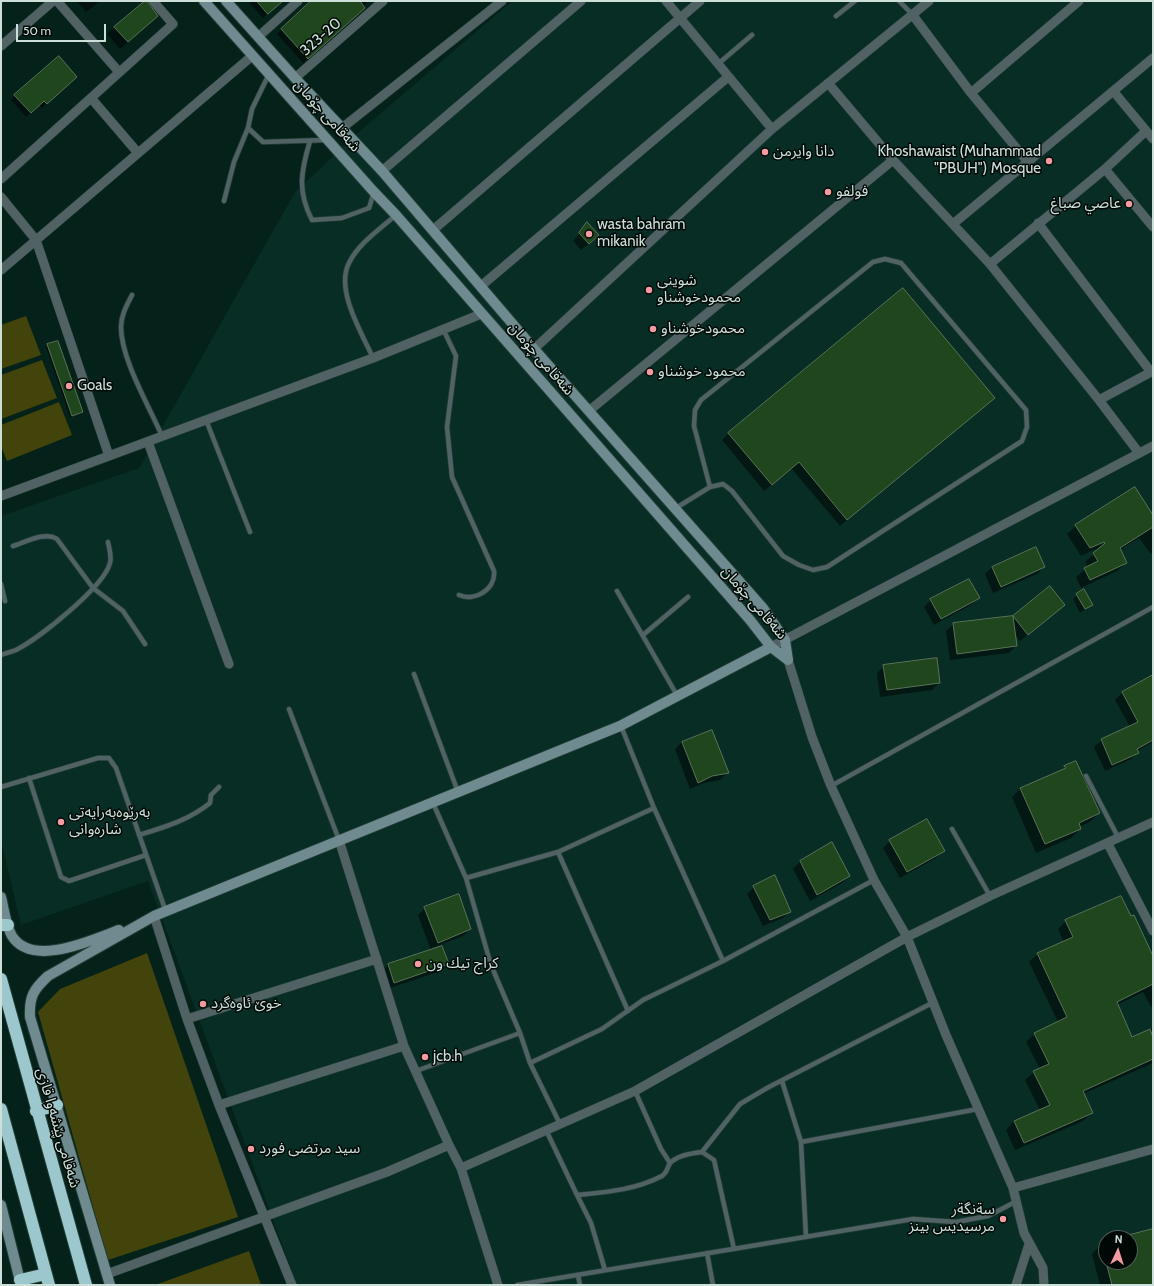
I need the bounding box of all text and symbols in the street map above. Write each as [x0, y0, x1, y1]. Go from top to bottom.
street label: 323-20 [297, 14, 345, 60]
scale bar [18, 16, 108, 42]
text: 50 m [23, 23, 51, 38]
street label: شەقامی چۆمان [290, 76, 364, 156]
place label: دانا وایرمن [773, 143, 834, 161]
place label: Khoshawaist (Muhammad "PBUH") Mosque [877, 143, 1041, 178]
marker: دانا وایرمن [760, 147, 770, 157]
marker: Khoshawaist (Muhammad "PBUH") Mosque [1044, 156, 1054, 166]
place label: فولفو [836, 183, 868, 201]
marker: فولفو [823, 187, 833, 197]
place label: عاصي صباغ [1050, 195, 1121, 213]
marker: عاصي صباغ [1124, 199, 1134, 209]
place label: wasta bahram mikanik [597, 216, 685, 251]
marker: wasta bahram mikanik [584, 229, 594, 239]
place label: شوينى محمودخوشناو [657, 272, 741, 307]
marker: شوينى محمودخوشناو [644, 285, 654, 295]
street label: شەقامی چۆمان [504, 319, 578, 399]
place label: محمودخوشناو [661, 320, 745, 338]
marker: محمودخوشناو [648, 324, 658, 334]
place label: محمود خوشناو [658, 363, 746, 381]
marker: محمود خوشناو [645, 367, 655, 377]
place label: Goals [77, 377, 112, 395]
marker: Goals [64, 381, 74, 391]
street label: شەقامی چۆمان [717, 563, 791, 643]
place label: بەرێوەبەرایەتی شارەوانی [69, 804, 150, 839]
marker: بەرێوەبەرایەتی شارەوانی [56, 817, 66, 827]
place label: كراج تيك ون [426, 955, 499, 973]
marker: كراج تيك ون [413, 959, 423, 969]
place label: خوێ ئاوەگرد [211, 995, 282, 1013]
marker: خوێ ئاوەگرد [198, 999, 208, 1009]
place label: jcb.h [433, 1048, 462, 1066]
marker: jcb.h [420, 1052, 430, 1062]
street label: شەقامی پێشەوا قازی [32, 1066, 84, 1190]
place label: سيد مرتضى فورد [259, 1140, 360, 1158]
marker: سيد مرتضى فورد [246, 1144, 256, 1154]
place label: سةنگةر مرسيديس بينز [909, 1201, 995, 1236]
marker: سةنگةر مرسيديس بينز [998, 1214, 1008, 1224]
north arrow [1098, 1230, 1138, 1270]
text: N [1114, 1232, 1123, 1246]

